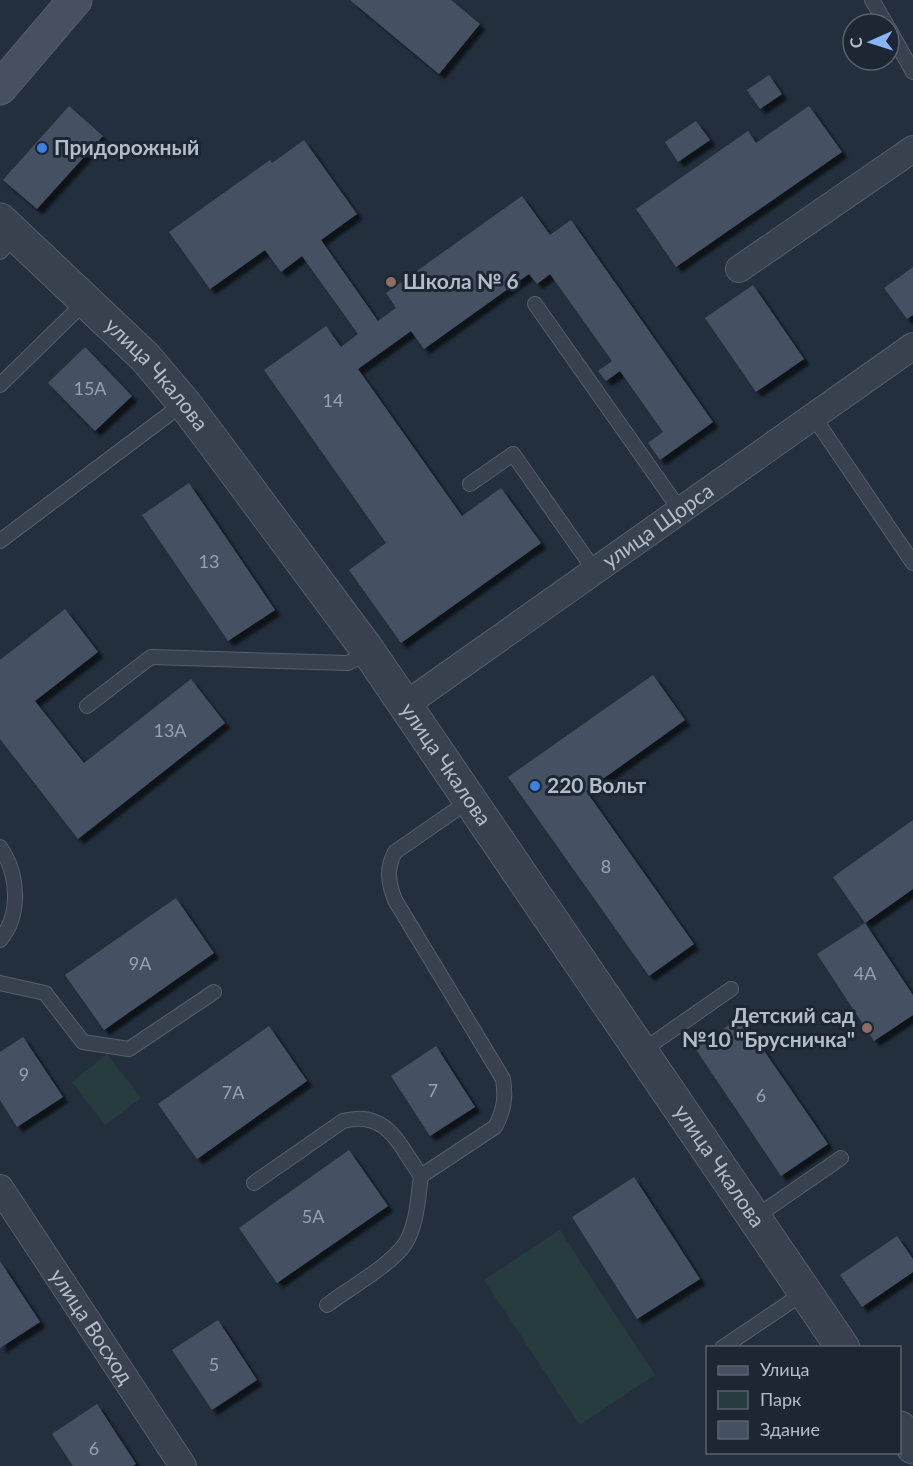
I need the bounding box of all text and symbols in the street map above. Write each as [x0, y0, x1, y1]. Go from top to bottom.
north arrow [841, 12, 901, 72]
text: С [846, 37, 865, 49]
place label: Придорожный [54, 134, 199, 159]
marker: Придорожный [35, 141, 49, 155]
place label: Школа № 6 [403, 268, 519, 293]
marker: Школа № 6 [384, 275, 398, 289]
street label: улица Чкалова [100, 312, 214, 435]
house number: 15А [73, 377, 107, 399]
house number: 14 [323, 389, 343, 411]
street label: улица Щорса [597, 477, 718, 573]
house number: 13 [199, 550, 219, 572]
street label: улица Чкалова [396, 697, 497, 830]
house number: 13А [153, 719, 187, 741]
place label: 220 Вольт [547, 772, 646, 797]
marker: 220 Вольт [528, 779, 542, 793]
house number: 8 [601, 855, 611, 877]
house number: 9А [129, 952, 152, 974]
house number: 4А [854, 962, 877, 984]
place label: Детский сад №10 "Брусничка" [682, 1002, 855, 1051]
marker: Детский сад №10 "Брусничка" [860, 1021, 874, 1035]
house number: 9 [19, 1063, 29, 1085]
house number: 7 [428, 1079, 438, 1101]
house number: 7А [222, 1081, 245, 1103]
house number: 6 [756, 1084, 766, 1106]
street label: улица Чкалова [670, 1099, 771, 1231]
house number: 5А [302, 1205, 325, 1227]
street label: улица Восход [46, 1264, 139, 1388]
legend [706, 1346, 901, 1454]
house number: 5 [209, 1353, 219, 1375]
text: Улица [760, 1358, 810, 1380]
text: Парк [760, 1388, 802, 1410]
text: Здание [760, 1418, 820, 1440]
house number: 6 [89, 1437, 99, 1459]

